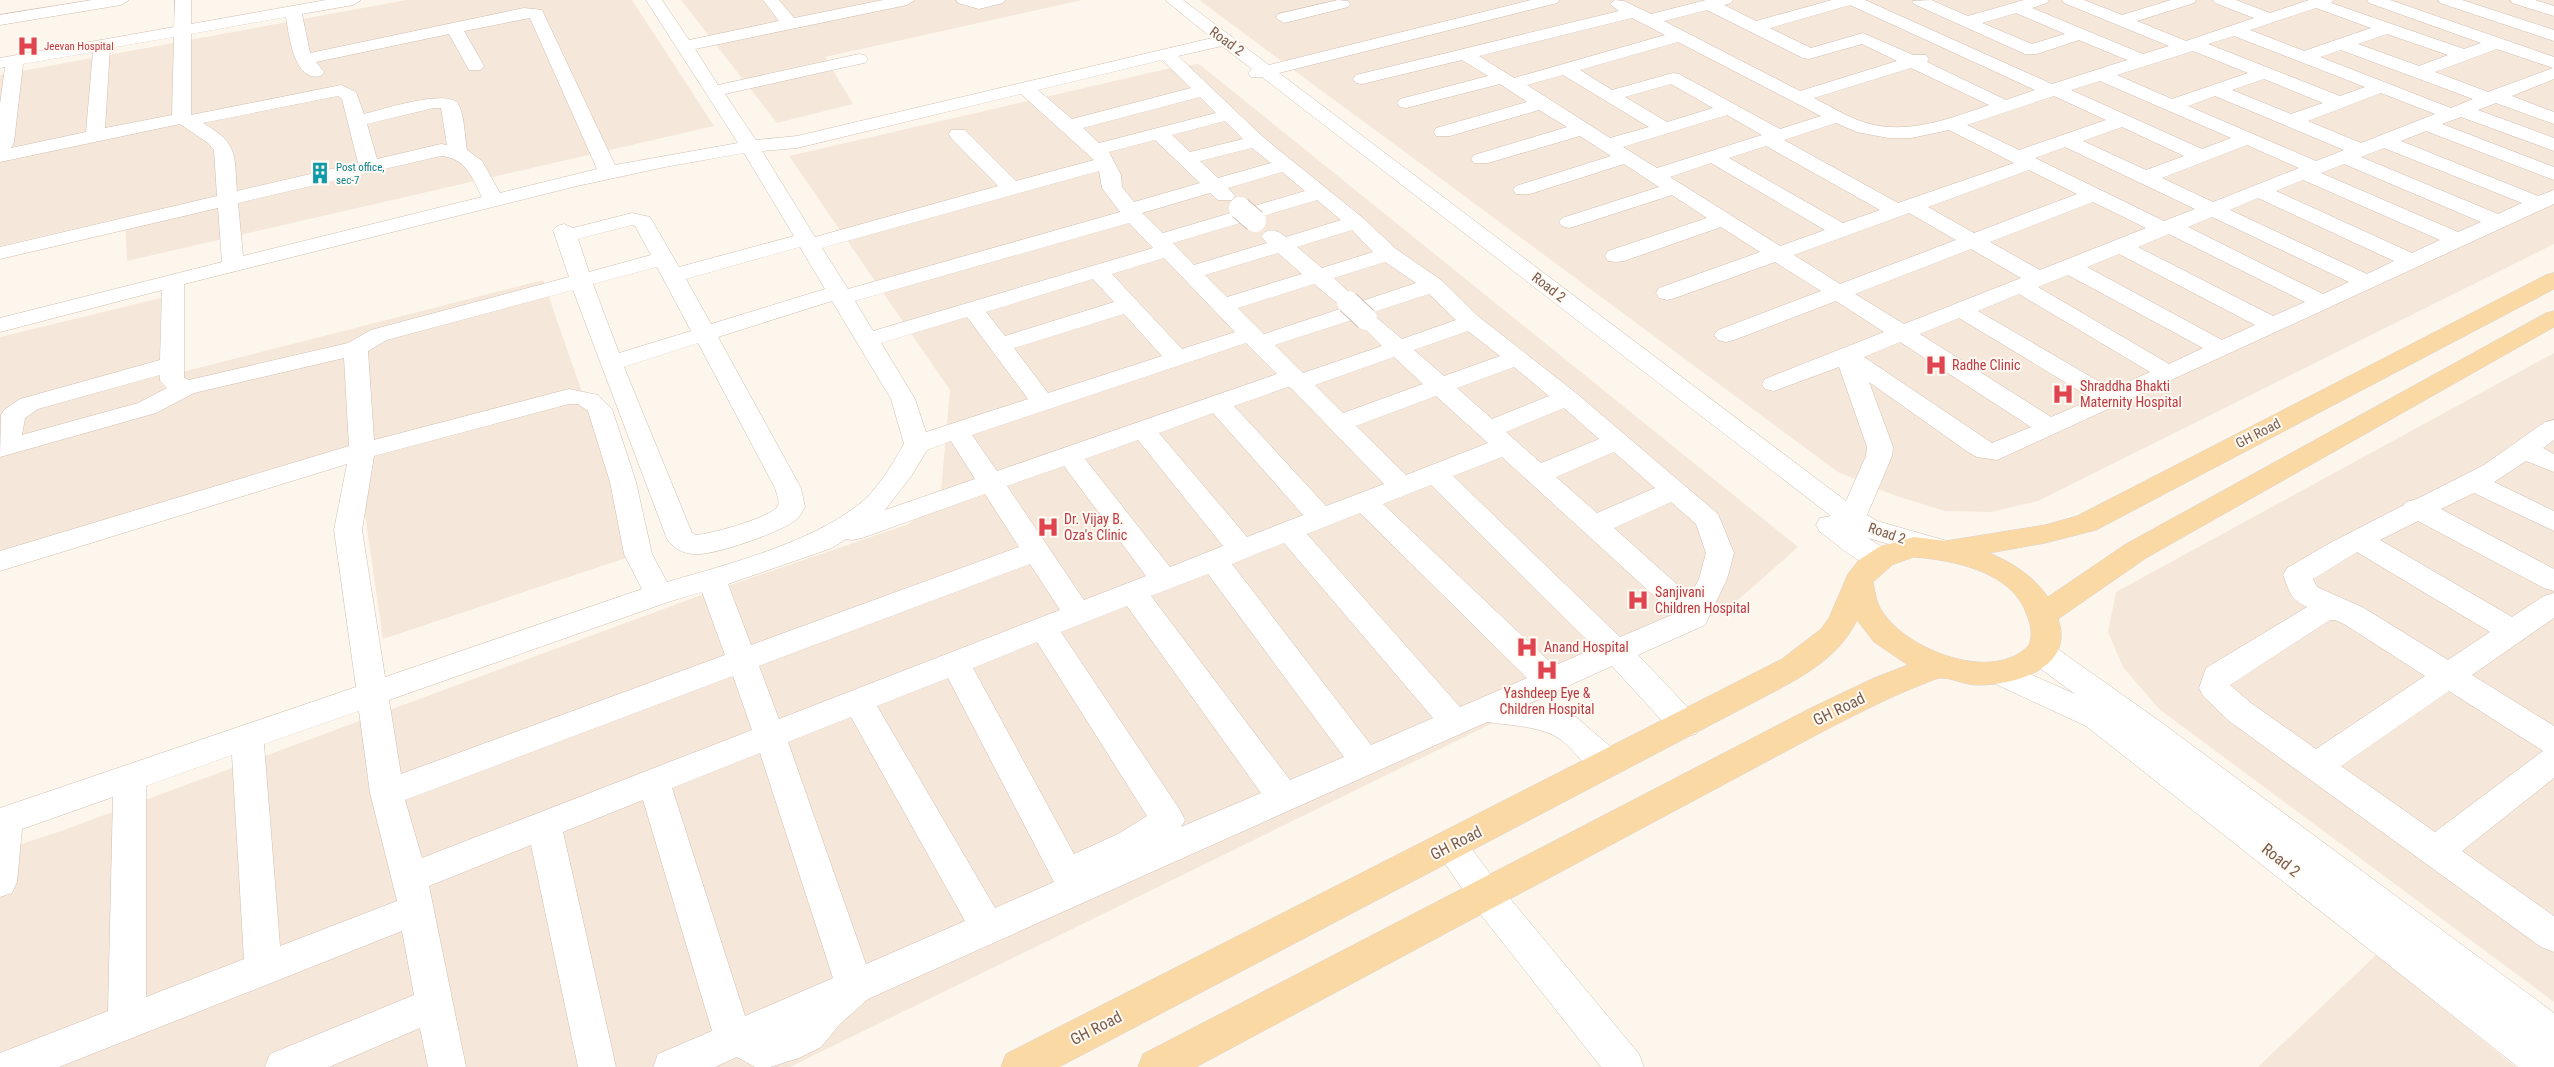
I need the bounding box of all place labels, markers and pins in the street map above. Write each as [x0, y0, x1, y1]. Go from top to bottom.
hospital icon: Jeevan Hospital [15, 33, 41, 59]
place label: Jeevan Hospital [44, 40, 114, 53]
building icon: Post office, sec-7 [307, 160, 333, 186]
place label: Post office, sec-7 [336, 161, 384, 187]
hospital icon: Radhe Clinic [1923, 352, 1949, 378]
place label: Radhe Clinic [1952, 357, 2020, 373]
place label: Shraddha Bhakti Maternity Hospital [2080, 378, 2182, 410]
hospital icon: Shraddha Bhakti Maternity Hospital [2050, 381, 2076, 407]
place label: Dr. Vijay B. Oza's Clinic [1064, 511, 1127, 543]
hospital icon: Dr. Vijay B. Oza's Clinic [1035, 514, 1061, 540]
place label: Sanjivani Children Hospital [1655, 584, 1750, 616]
hospital icon: Sanjivani Children Hospital [1625, 587, 1651, 613]
hospital icon: Anand Hospital [1514, 634, 1540, 660]
place label: Anand Hospital [1544, 639, 1629, 655]
hospital icon: Yashdeep Eye & Children Hospital [1534, 657, 1560, 683]
place label: Yashdeep Eye & Children Hospital [1499, 685, 1595, 717]

